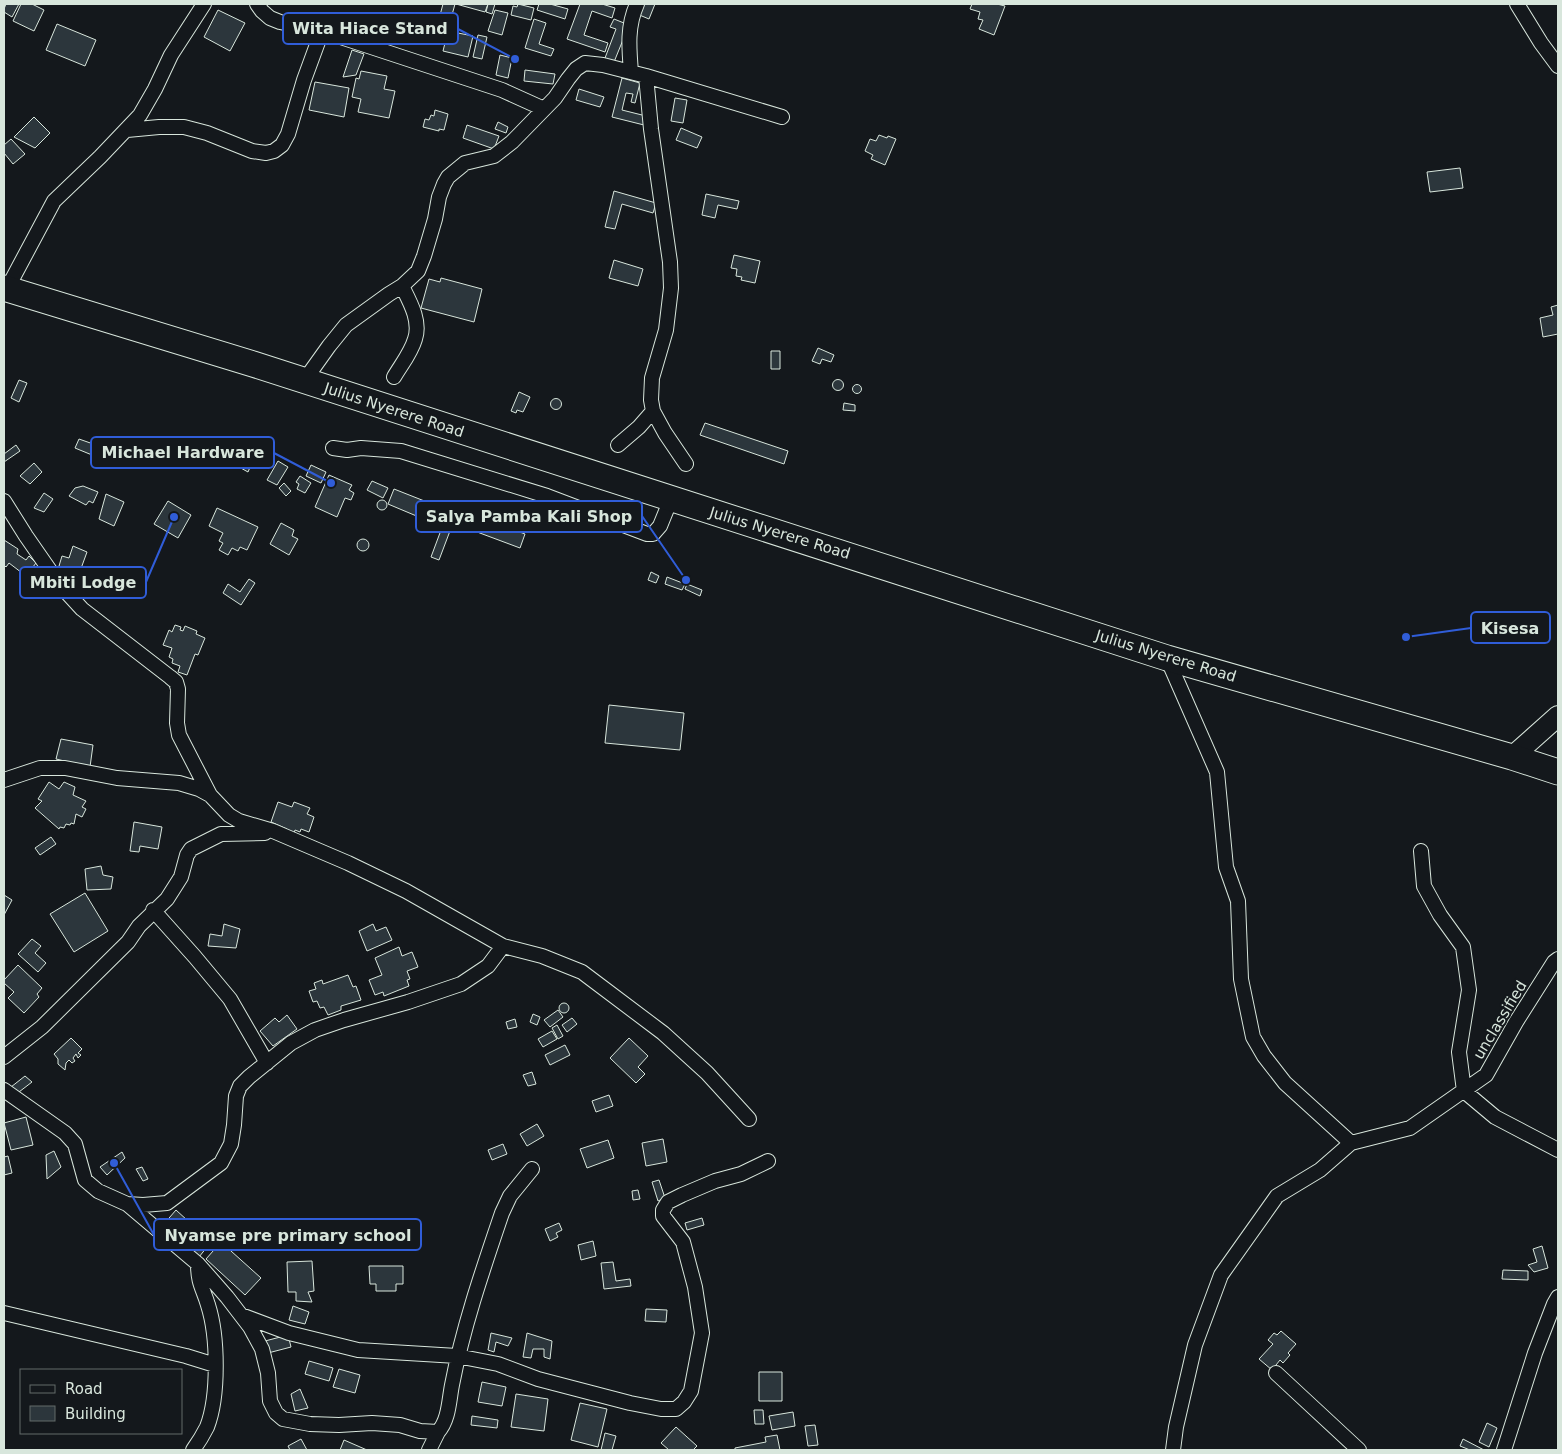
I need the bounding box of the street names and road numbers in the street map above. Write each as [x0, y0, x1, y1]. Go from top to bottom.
street label: Julius Nyerere Road [321, 379, 466, 441]
street label: Julius Nyerere Road [706, 503, 853, 563]
street label: Julius Nyerere Road [1092, 626, 1239, 686]
street label: unclassified [1469, 977, 1531, 1063]

